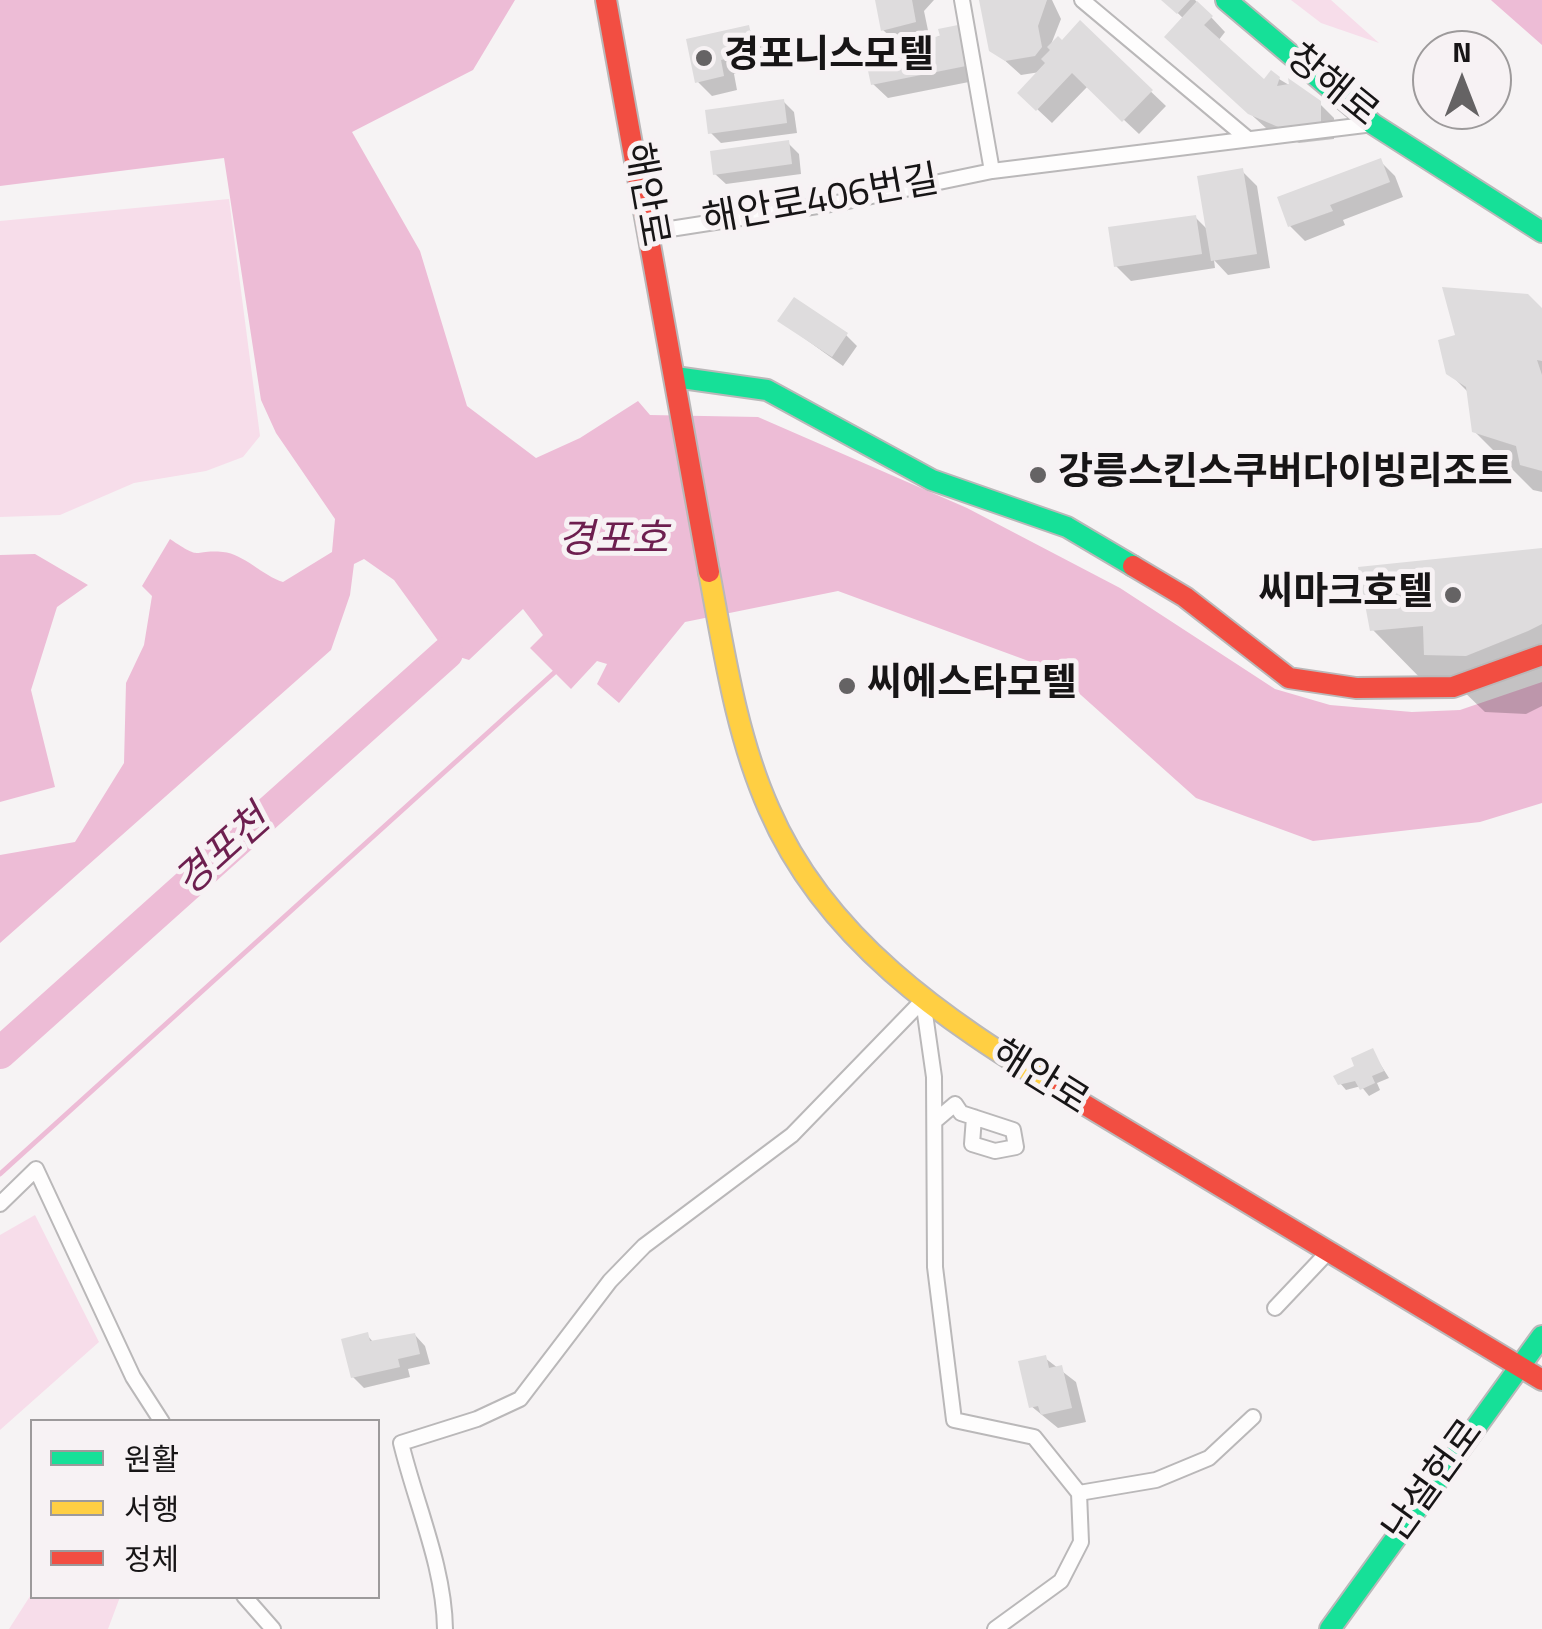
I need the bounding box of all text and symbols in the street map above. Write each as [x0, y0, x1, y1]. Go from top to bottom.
north arrow [1412, 30, 1512, 130]
text: N [1452, 30, 1472, 73]
place label: 경포니스모텔 [724, 35, 934, 81]
street label: 창해로 [1276, 36, 1386, 138]
marker: 경포니스모텔 [693, 47, 715, 69]
street label: 해안로 [612, 139, 676, 251]
street label: 해안로406번길 [700, 159, 942, 245]
place label: 강릉스킨스쿠버다이빙리조트 [1058, 452, 1512, 498]
marker: 강릉스킨스쿠버다이빙리조트 [1027, 464, 1049, 486]
water label: 경포호 [558, 518, 668, 566]
place label: 씨마크호텔 [1258, 572, 1433, 618]
marker: 씨마크호텔 [1442, 584, 1464, 606]
place label: 씨에스타모텔 [867, 663, 1077, 709]
marker: 씨에스타모텔 [836, 675, 858, 697]
water label: 경포천 [167, 798, 281, 908]
street label: 해안로 [982, 1032, 1096, 1126]
street label: 난설헌로 [1375, 1412, 1495, 1552]
legend [30, 1419, 380, 1599]
text: 원활 [124, 1436, 179, 1482]
text: 서행 [124, 1486, 179, 1532]
text: 정체 [124, 1536, 179, 1582]

